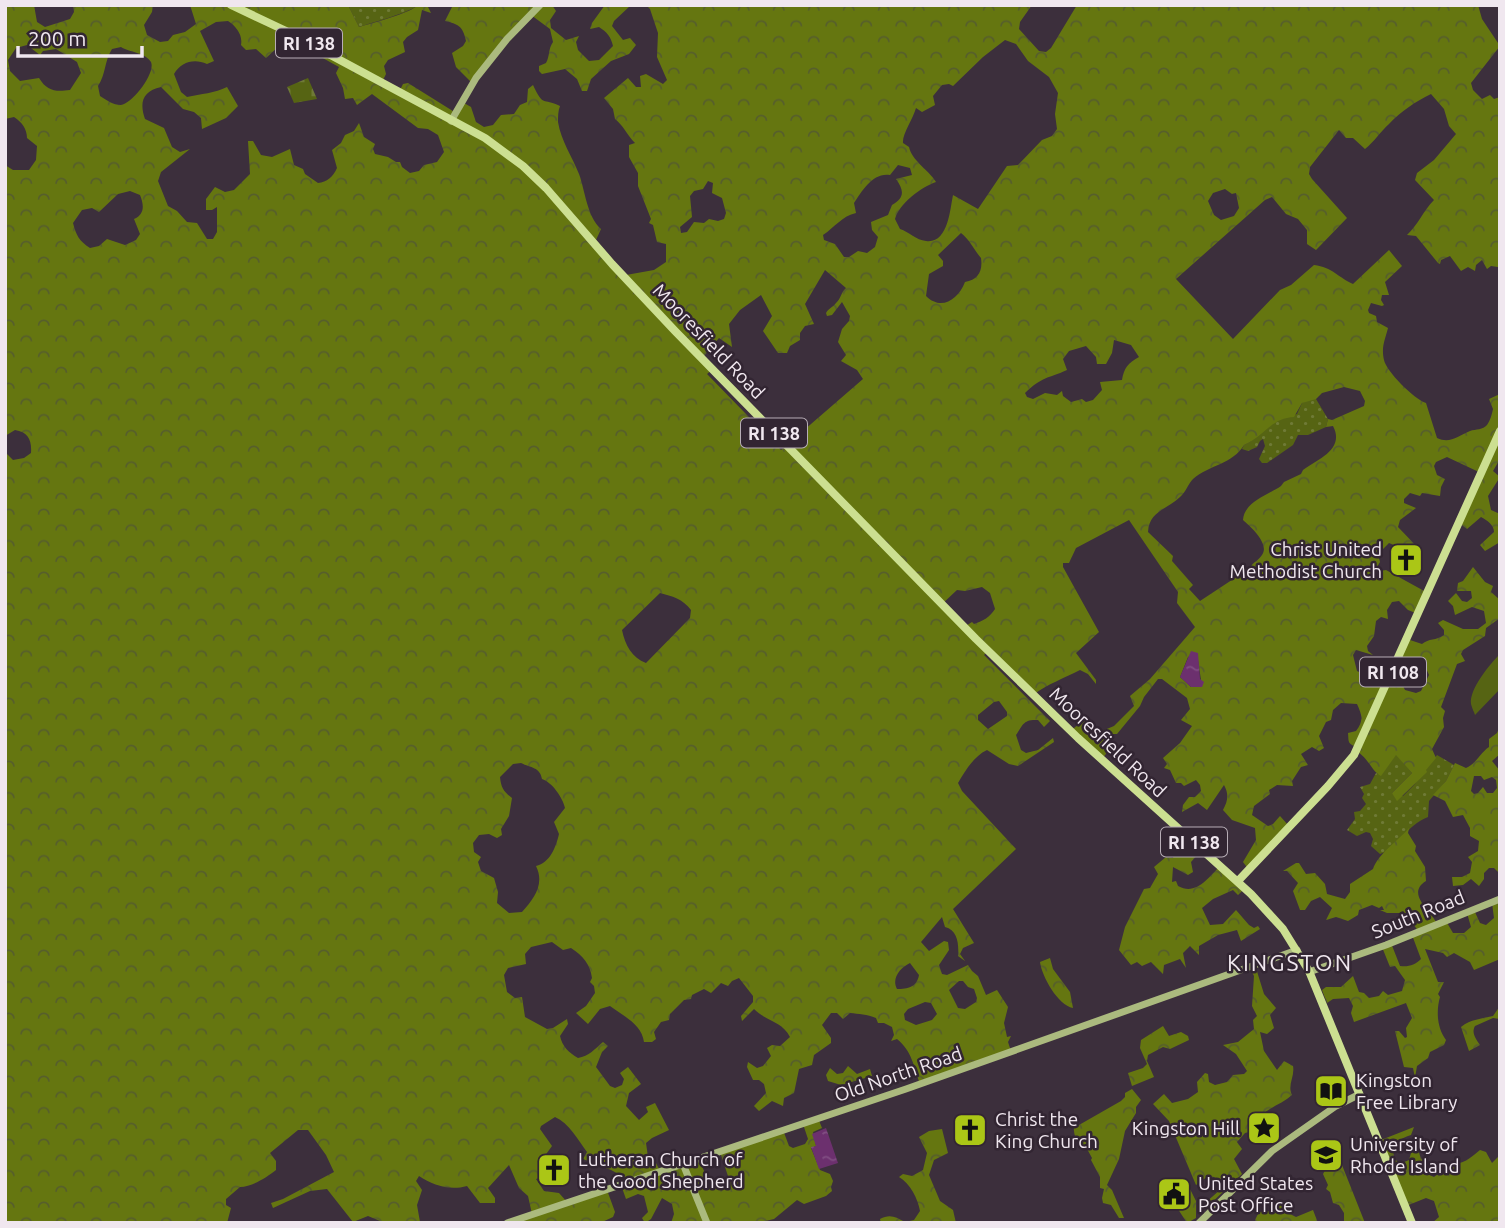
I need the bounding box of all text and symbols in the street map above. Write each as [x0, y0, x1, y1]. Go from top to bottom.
scale bar [18, 14, 142, 58]
text: 200 m [28, 26, 86, 50]
road number: RI 138 [276, 28, 342, 58]
street label: Mooresfield Road [649, 279, 769, 403]
road number: RI 138 [741, 418, 807, 447]
place label: Christ United Methodist Church [1230, 538, 1382, 582]
church icon: Christ United Methodist Church [1387, 541, 1425, 579]
road number: RI 108 [1360, 658, 1426, 686]
street label: Mooresfield Road [1045, 682, 1171, 802]
road number: RI 138 [1161, 828, 1227, 856]
street label: South Road [1368, 885, 1468, 943]
district label: KINGSTON [1227, 950, 1353, 975]
street label: Old North Road [831, 1042, 965, 1106]
place label: Kingston Free Library [1356, 1069, 1457, 1113]
library icon: Kingston Free Library [1312, 1072, 1350, 1110]
place label: Christ the King Church [995, 1108, 1098, 1152]
place icon: Kingston Hill [1245, 1109, 1283, 1147]
church icon: Christ the King Church [951, 1111, 989, 1149]
place label: Kingston Hill [1132, 1117, 1240, 1139]
place label: University of Rhode Island [1350, 1133, 1460, 1177]
school or university icon: University of Rhode Island [1307, 1136, 1345, 1174]
place label: Lutheran Church of the Good Shepherd [578, 1148, 744, 1192]
church icon: Lutheran Church of the Good Shepherd [535, 1151, 573, 1189]
place label: United States Post Office [1198, 1172, 1313, 1216]
public building icon: United States Post Office [1155, 1175, 1193, 1213]

